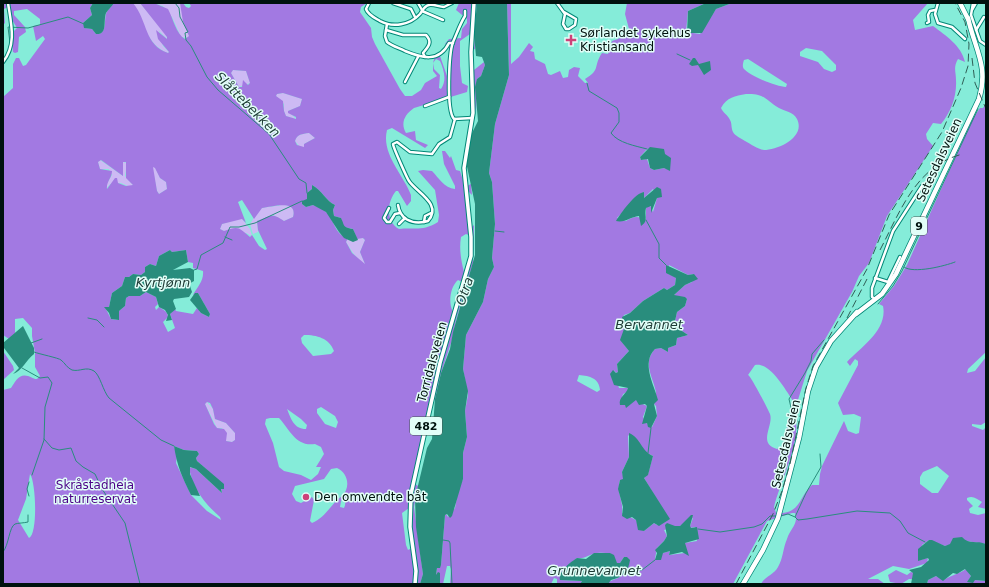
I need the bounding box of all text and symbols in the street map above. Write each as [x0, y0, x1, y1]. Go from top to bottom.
place label: Sørlandet sykehus Kristiansand [580, 26, 690, 54]
marker: Sørlandet sykehus Kristiansand [565, 34, 577, 46]
water label: Slåttebekken [212, 69, 283, 140]
street label: Setesdalsveien [913, 116, 965, 204]
road number: 9 [911, 217, 927, 235]
water label: Kyrtjønn [136, 275, 190, 290]
water label: Otra [453, 275, 476, 307]
water label: Bervannet [615, 317, 684, 332]
street label: Torridalsveien [414, 320, 450, 405]
street label: Setesdalsveien [769, 398, 803, 490]
road number: 482 [410, 417, 442, 435]
park label: Skråstadheia naturreservat [54, 478, 136, 506]
place label: Den omvendte båt [314, 490, 427, 504]
marker: Den omvendte båt [301, 492, 311, 502]
water label: Grunnevannet [547, 563, 642, 578]

